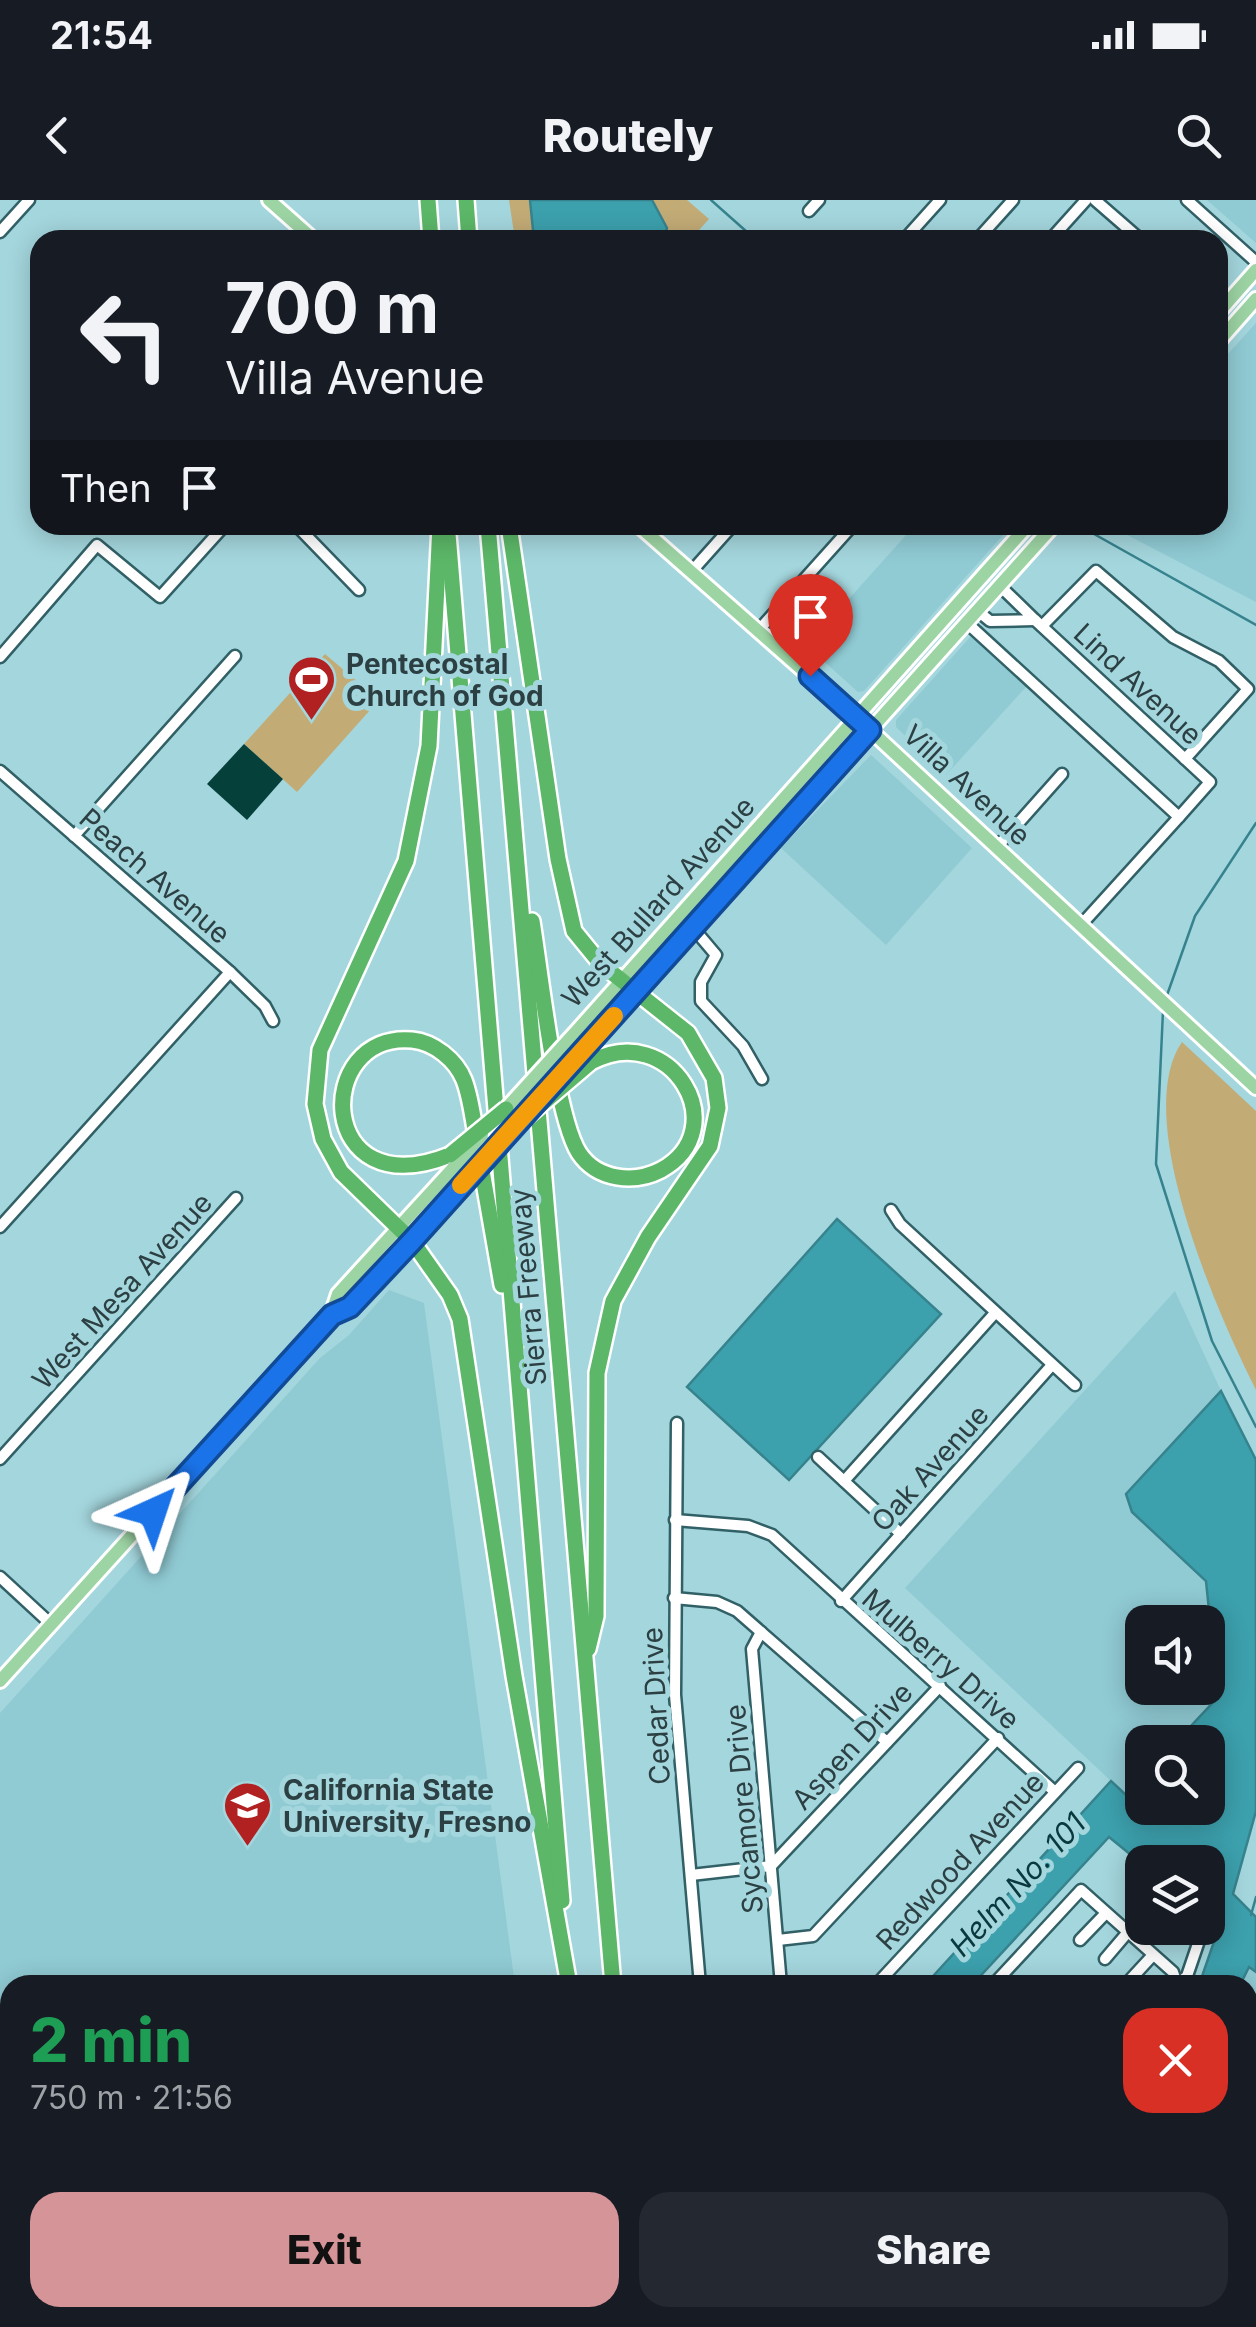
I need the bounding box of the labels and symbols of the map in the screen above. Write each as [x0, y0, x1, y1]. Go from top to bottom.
pin [768, 574, 853, 677]
street label: Lind Avenue [1067, 616, 1209, 752]
place label: Pentecostal Church of God [346, 647, 544, 713]
sports icon: Pentecostal Church of God [285, 654, 337, 722]
street label: Villa Avenue [896, 717, 1038, 853]
street label: West Bullard Avenue [554, 790, 762, 1014]
street label: Peach Avenue [73, 801, 237, 951]
street label: West Mesa Avenue [25, 1186, 219, 1396]
street label: Sierra Freeway [502, 1187, 554, 1387]
street label: Oak Avenue [864, 1398, 996, 1538]
position arrow [101, 1460, 205, 1564]
street label: Mulberry Drive [855, 1581, 1027, 1737]
street label: Cedar Drive [635, 1626, 677, 1786]
street label: Aspen Drive [785, 1675, 919, 1817]
street label: Sycamore Drive [718, 1703, 770, 1915]
street label: Redwood Avenue [869, 1765, 1051, 1957]
place label: California State University, Fresno [283, 1773, 532, 1839]
school or university icon: California State University, Fresno [222, 1780, 274, 1848]
water label: Helm No. 101 [942, 1805, 1093, 1963]

